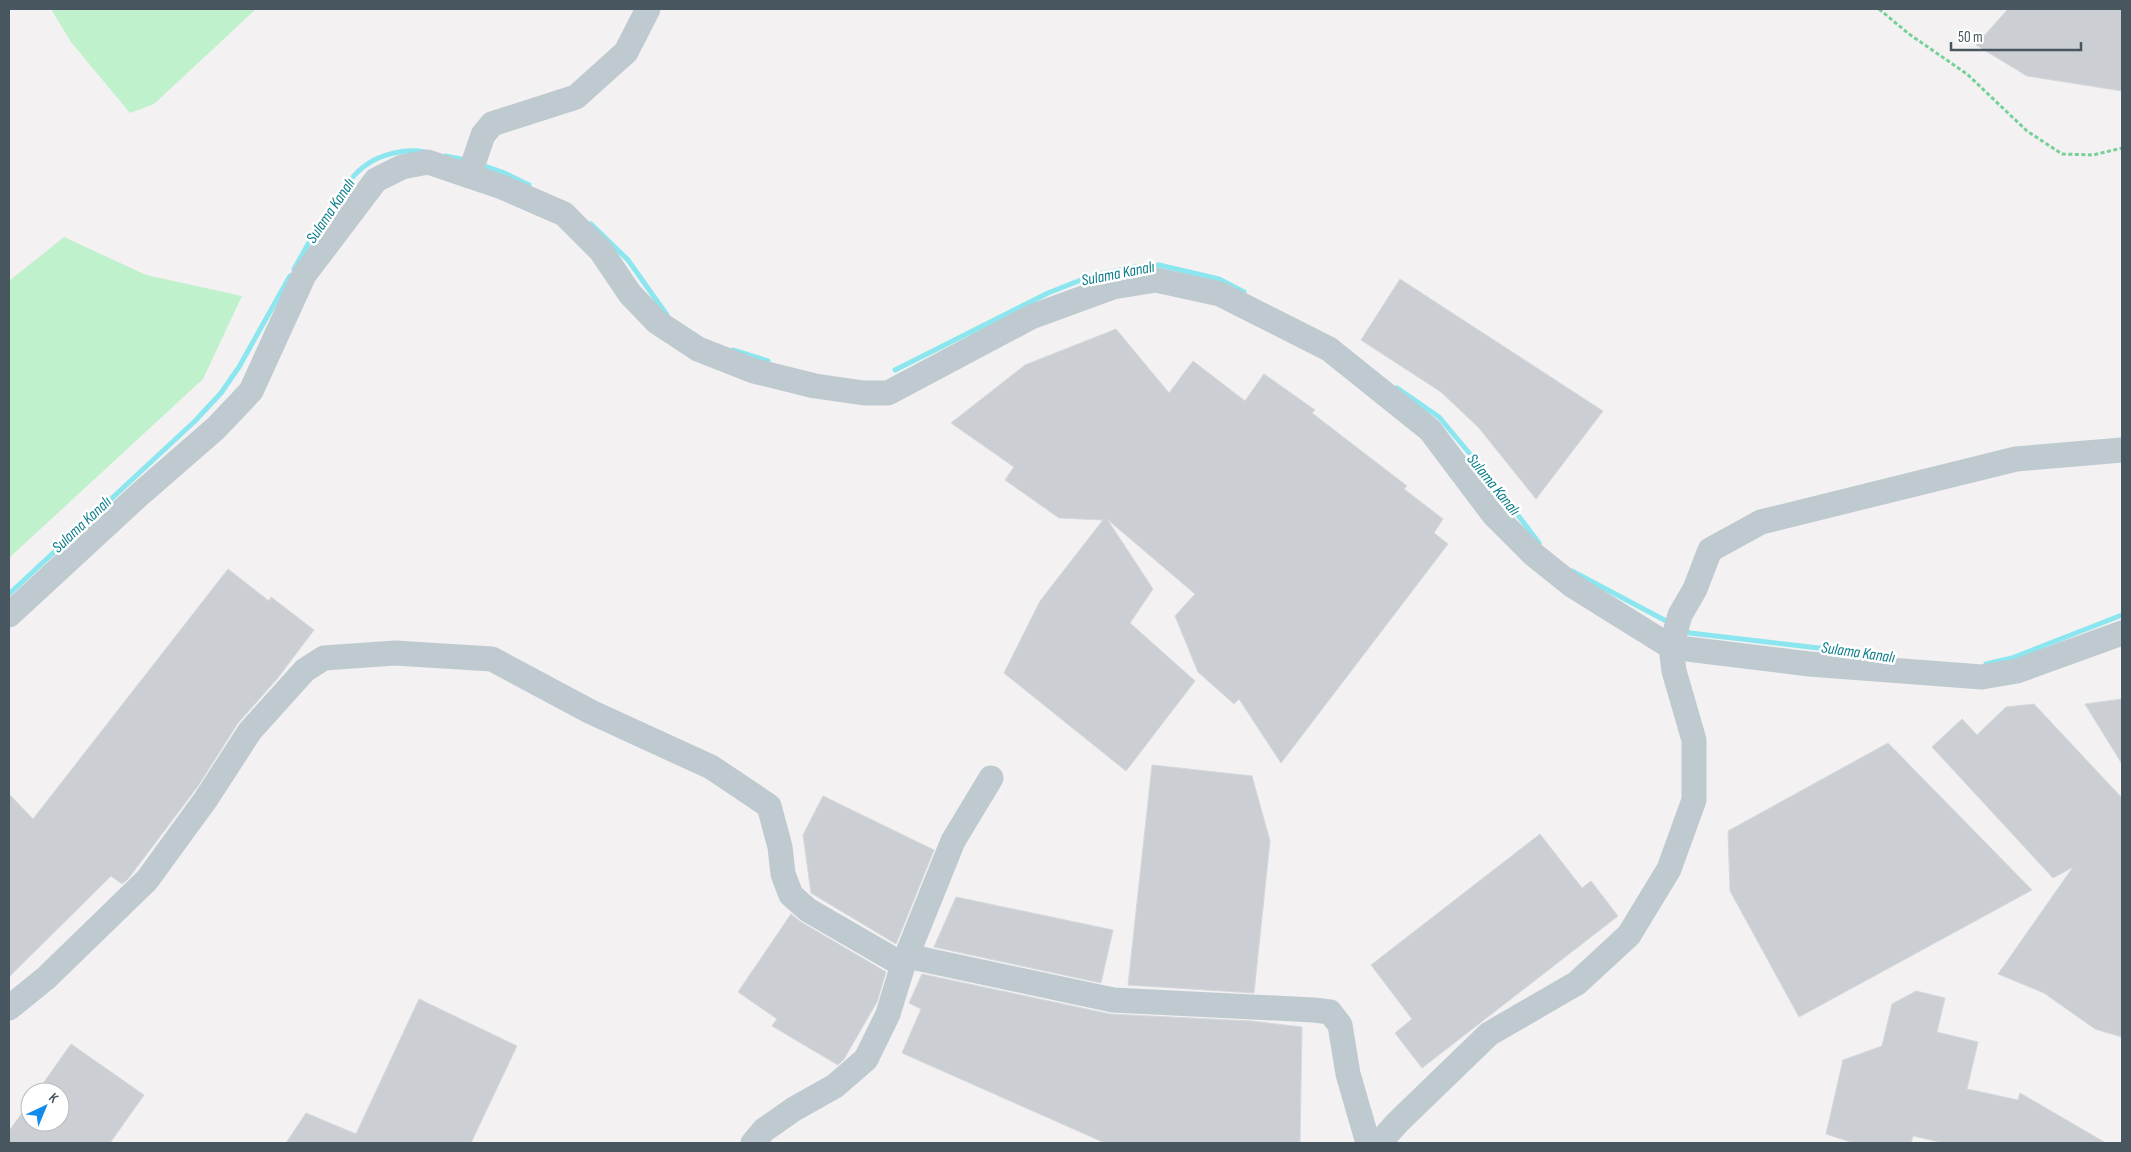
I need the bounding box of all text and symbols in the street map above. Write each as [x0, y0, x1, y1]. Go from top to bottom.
scale bar [1951, 20, 2081, 52]
text: 50 m [1958, 28, 1983, 47]
water label: Sulama Kanalı [302, 175, 360, 247]
water label: Sulama Kanalı [1080, 258, 1156, 290]
water label: Sulama Kanalı [1462, 450, 1524, 520]
water label: Sulama Kanalı [48, 493, 116, 557]
water label: Sulama Kanalı [1820, 638, 1896, 668]
north arrow [20, 1082, 70, 1132]
text: K [45, 1089, 62, 1107]

